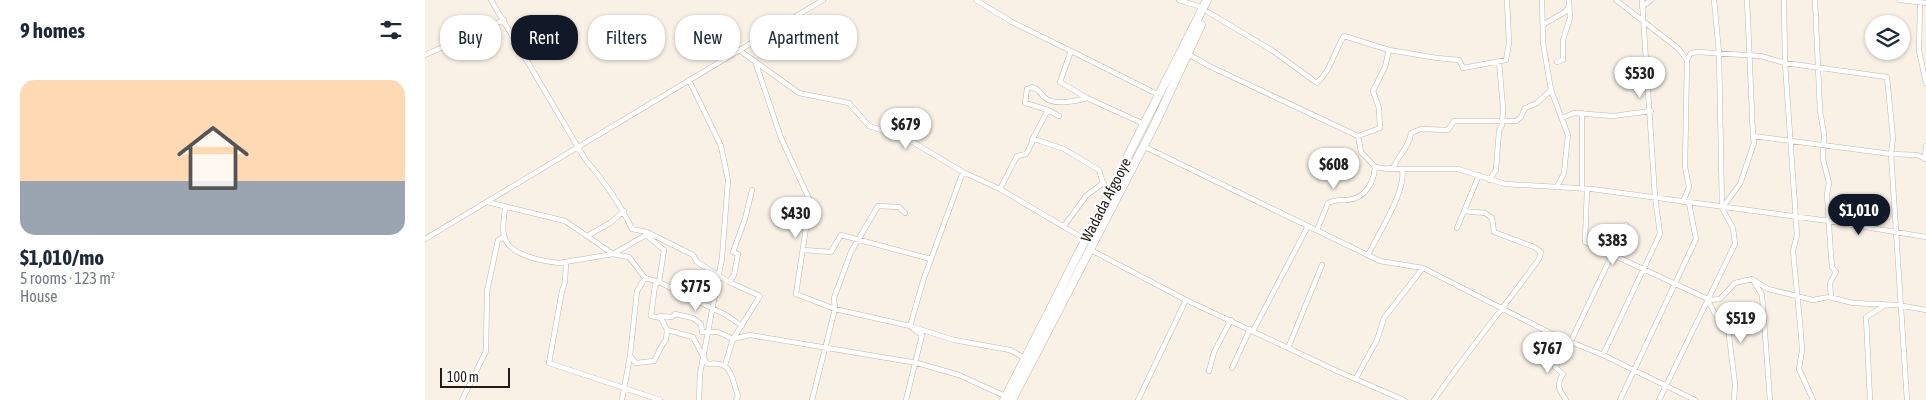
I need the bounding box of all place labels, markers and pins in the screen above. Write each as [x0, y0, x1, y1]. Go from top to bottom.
pin: $530 [1610, 56, 1670, 99]
pin: $679 [876, 108, 936, 150]
pin: $608 [1304, 148, 1364, 190]
pin: $1,010 [1818, 194, 1900, 236]
pin: $430 [766, 196, 826, 239]
pin: $383 [1583, 224, 1643, 266]
pin: $775 [666, 270, 726, 312]
pin: $519 [1711, 302, 1771, 344]
pin: $767 [1518, 332, 1578, 374]

